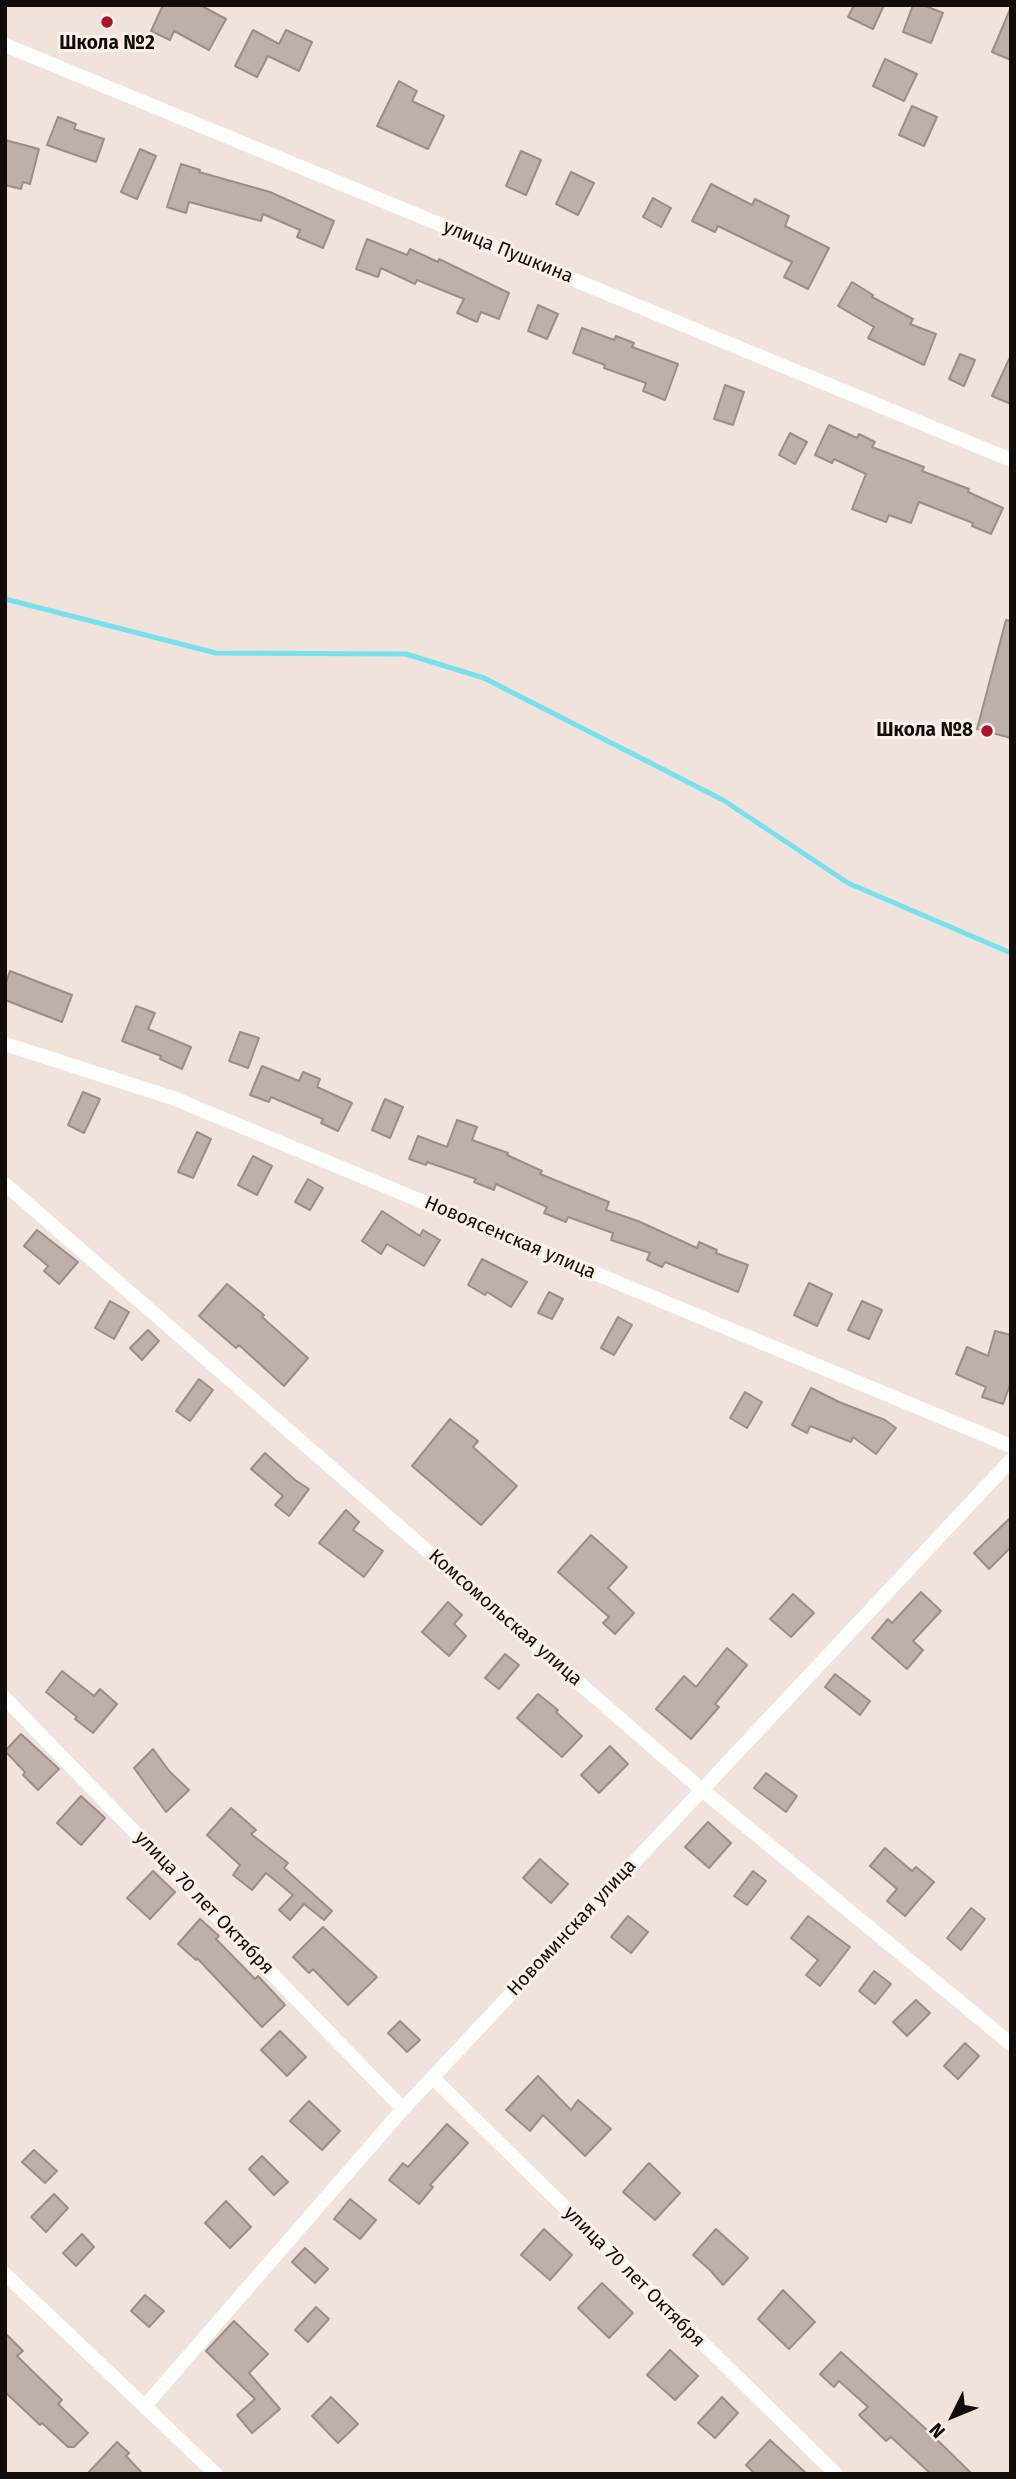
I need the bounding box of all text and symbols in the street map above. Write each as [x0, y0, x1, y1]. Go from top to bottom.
marker: Школа №2 [99, 14, 115, 30]
place label: Школа №2 [59, 33, 155, 55]
street label: улица Пушкина [440, 216, 576, 288]
place label: Школа №8 [876, 720, 973, 742]
marker: Школа №8 [979, 723, 995, 739]
street label: Новоясенская улица [421, 1192, 599, 1284]
street label: Комсомольская улица [423, 1545, 587, 1691]
street label: улица 70 лет Октября [130, 1827, 278, 1979]
street label: Новоминская улица [503, 1855, 641, 2001]
street label: улица 70 лет Октября [559, 2202, 709, 2352]
north arrow [918, 2381, 988, 2451]
text: N [925, 2418, 950, 2443]

